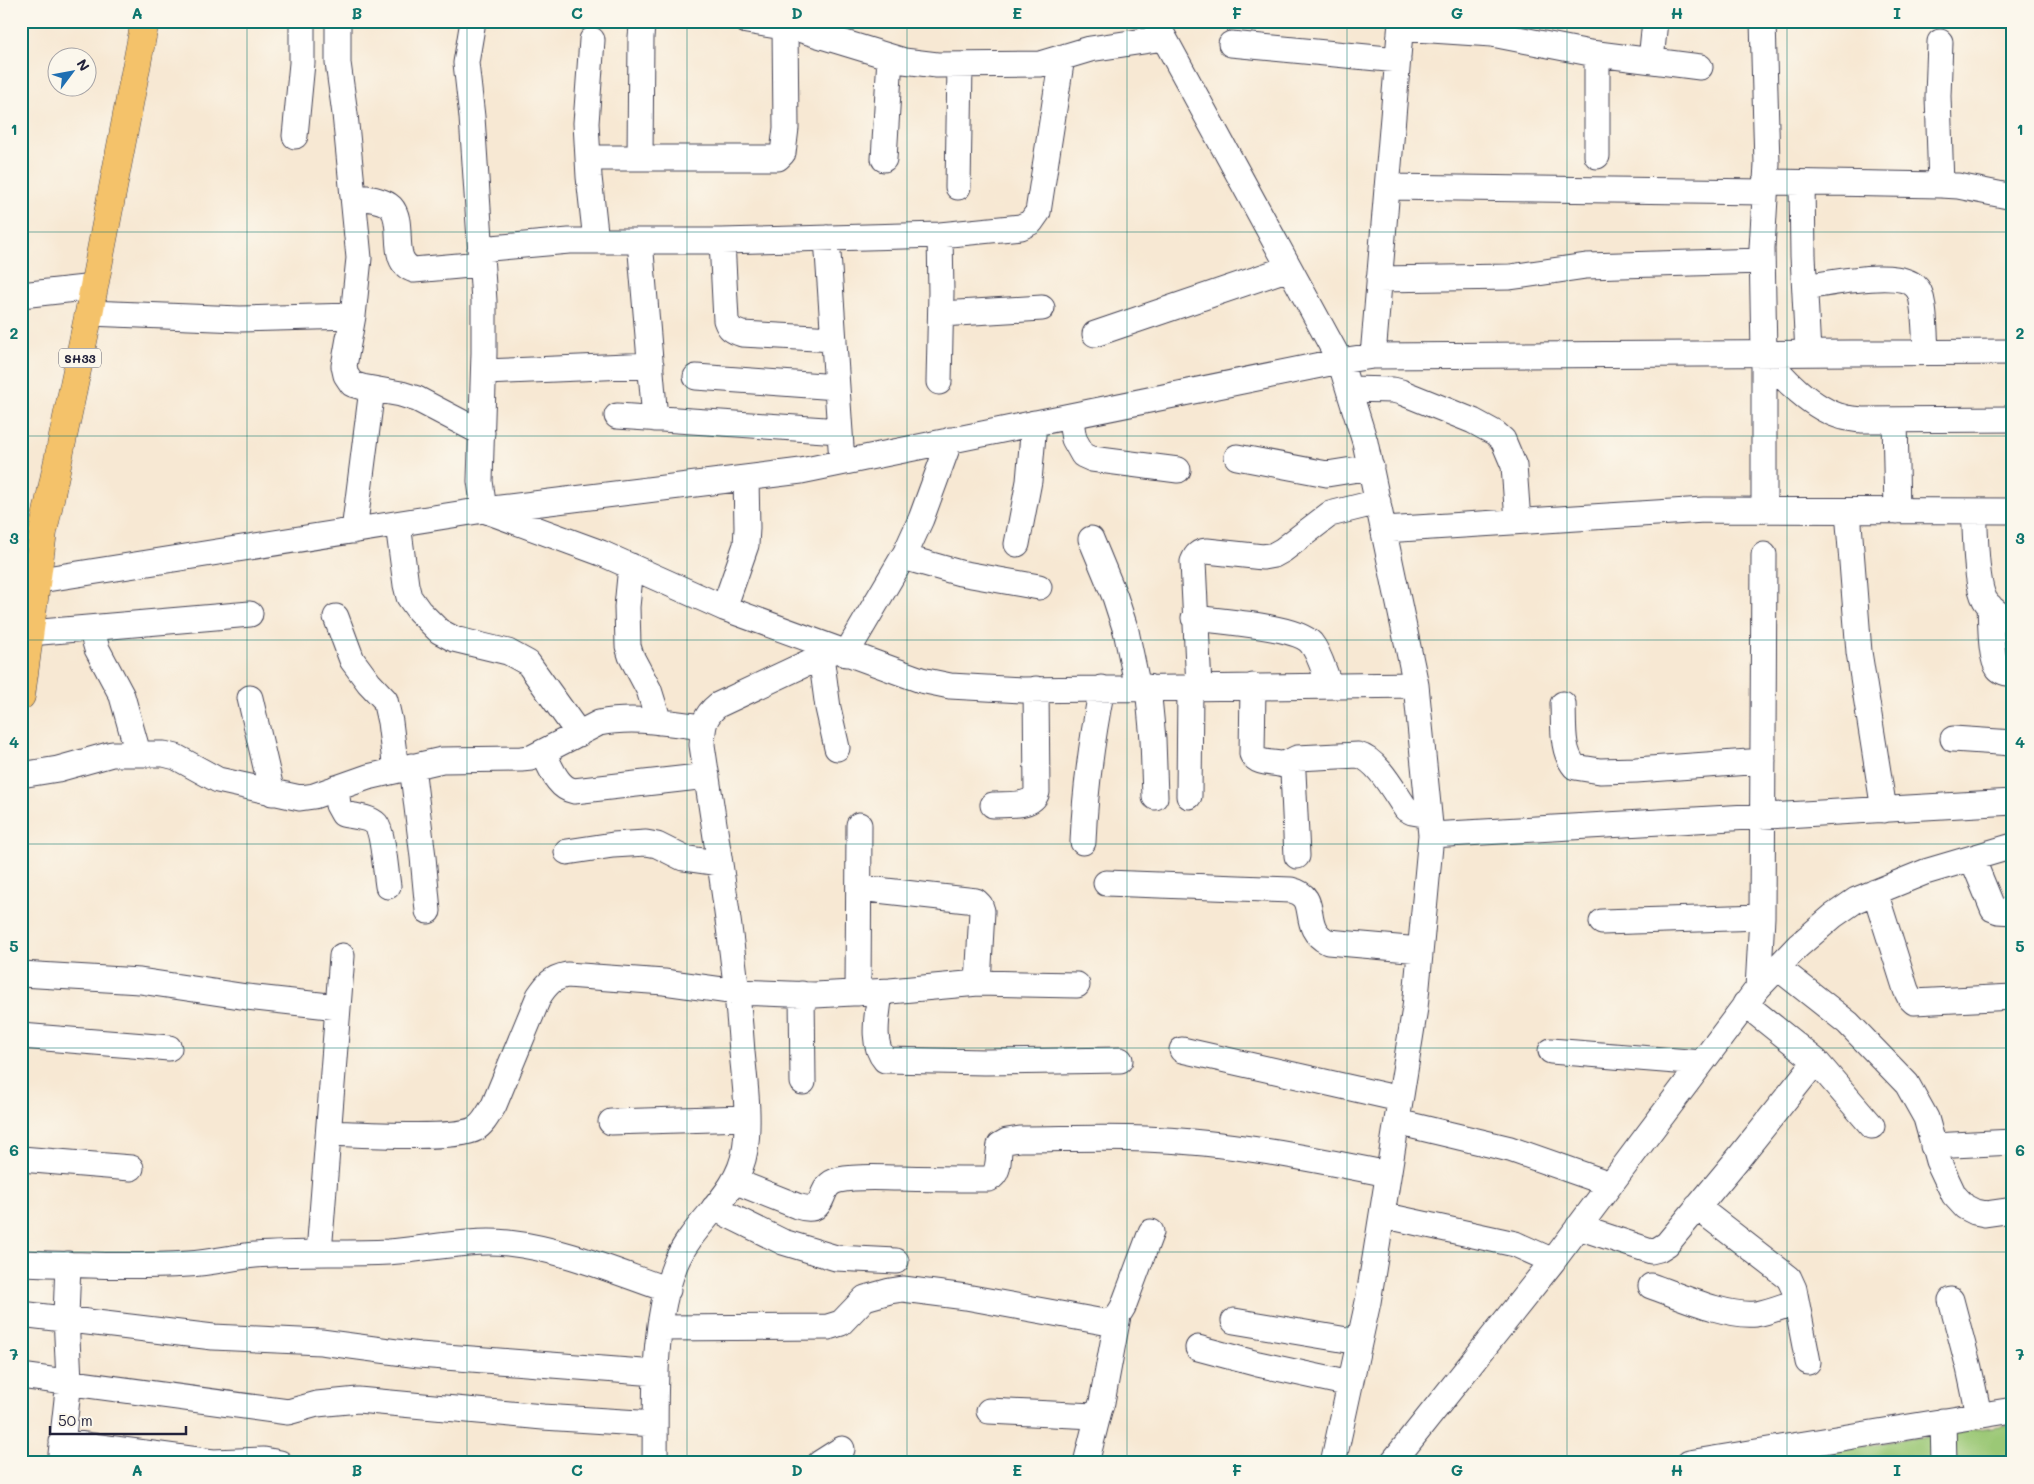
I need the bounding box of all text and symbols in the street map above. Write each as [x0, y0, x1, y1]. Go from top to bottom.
text: A [131, 2, 143, 23]
text: B [352, 2, 362, 23]
text: C [571, 2, 583, 23]
text: D [791, 2, 803, 23]
text: E [1012, 2, 1022, 23]
text: F [1232, 2, 1242, 23]
text: G [1451, 2, 1463, 23]
text: H [1671, 2, 1683, 23]
text: I [1893, 2, 1901, 23]
north arrow [48, 48, 98, 98]
text: N [73, 55, 94, 74]
text: 1 [10, 118, 18, 139]
text: 1 [2016, 118, 2024, 139]
text: 2 [10, 322, 19, 343]
text: 2 [2016, 322, 2025, 343]
road number: SH33 [59, 348, 101, 368]
text: 3 [9, 527, 19, 548]
text: 3 [2015, 527, 2025, 548]
text: 4 [9, 731, 19, 752]
text: 4 [2015, 731, 2025, 752]
text: 5 [9, 935, 19, 956]
text: 5 [2015, 935, 2025, 956]
text: 6 [9, 1139, 19, 1160]
text: 6 [2015, 1139, 2025, 1160]
text: 7 [10, 1343, 19, 1364]
text: 7 [2016, 1343, 2025, 1364]
scale bar [50, 1404, 186, 1436]
text: 50 m [58, 1410, 93, 1430]
text: A [131, 1459, 143, 1480]
text: B [352, 1459, 362, 1480]
text: C [571, 1459, 583, 1480]
text: D [791, 1459, 803, 1480]
text: E [1012, 1459, 1022, 1480]
text: F [1232, 1459, 1242, 1480]
text: G [1451, 1459, 1463, 1480]
text: H [1671, 1459, 1683, 1480]
text: I [1893, 1459, 1901, 1480]

